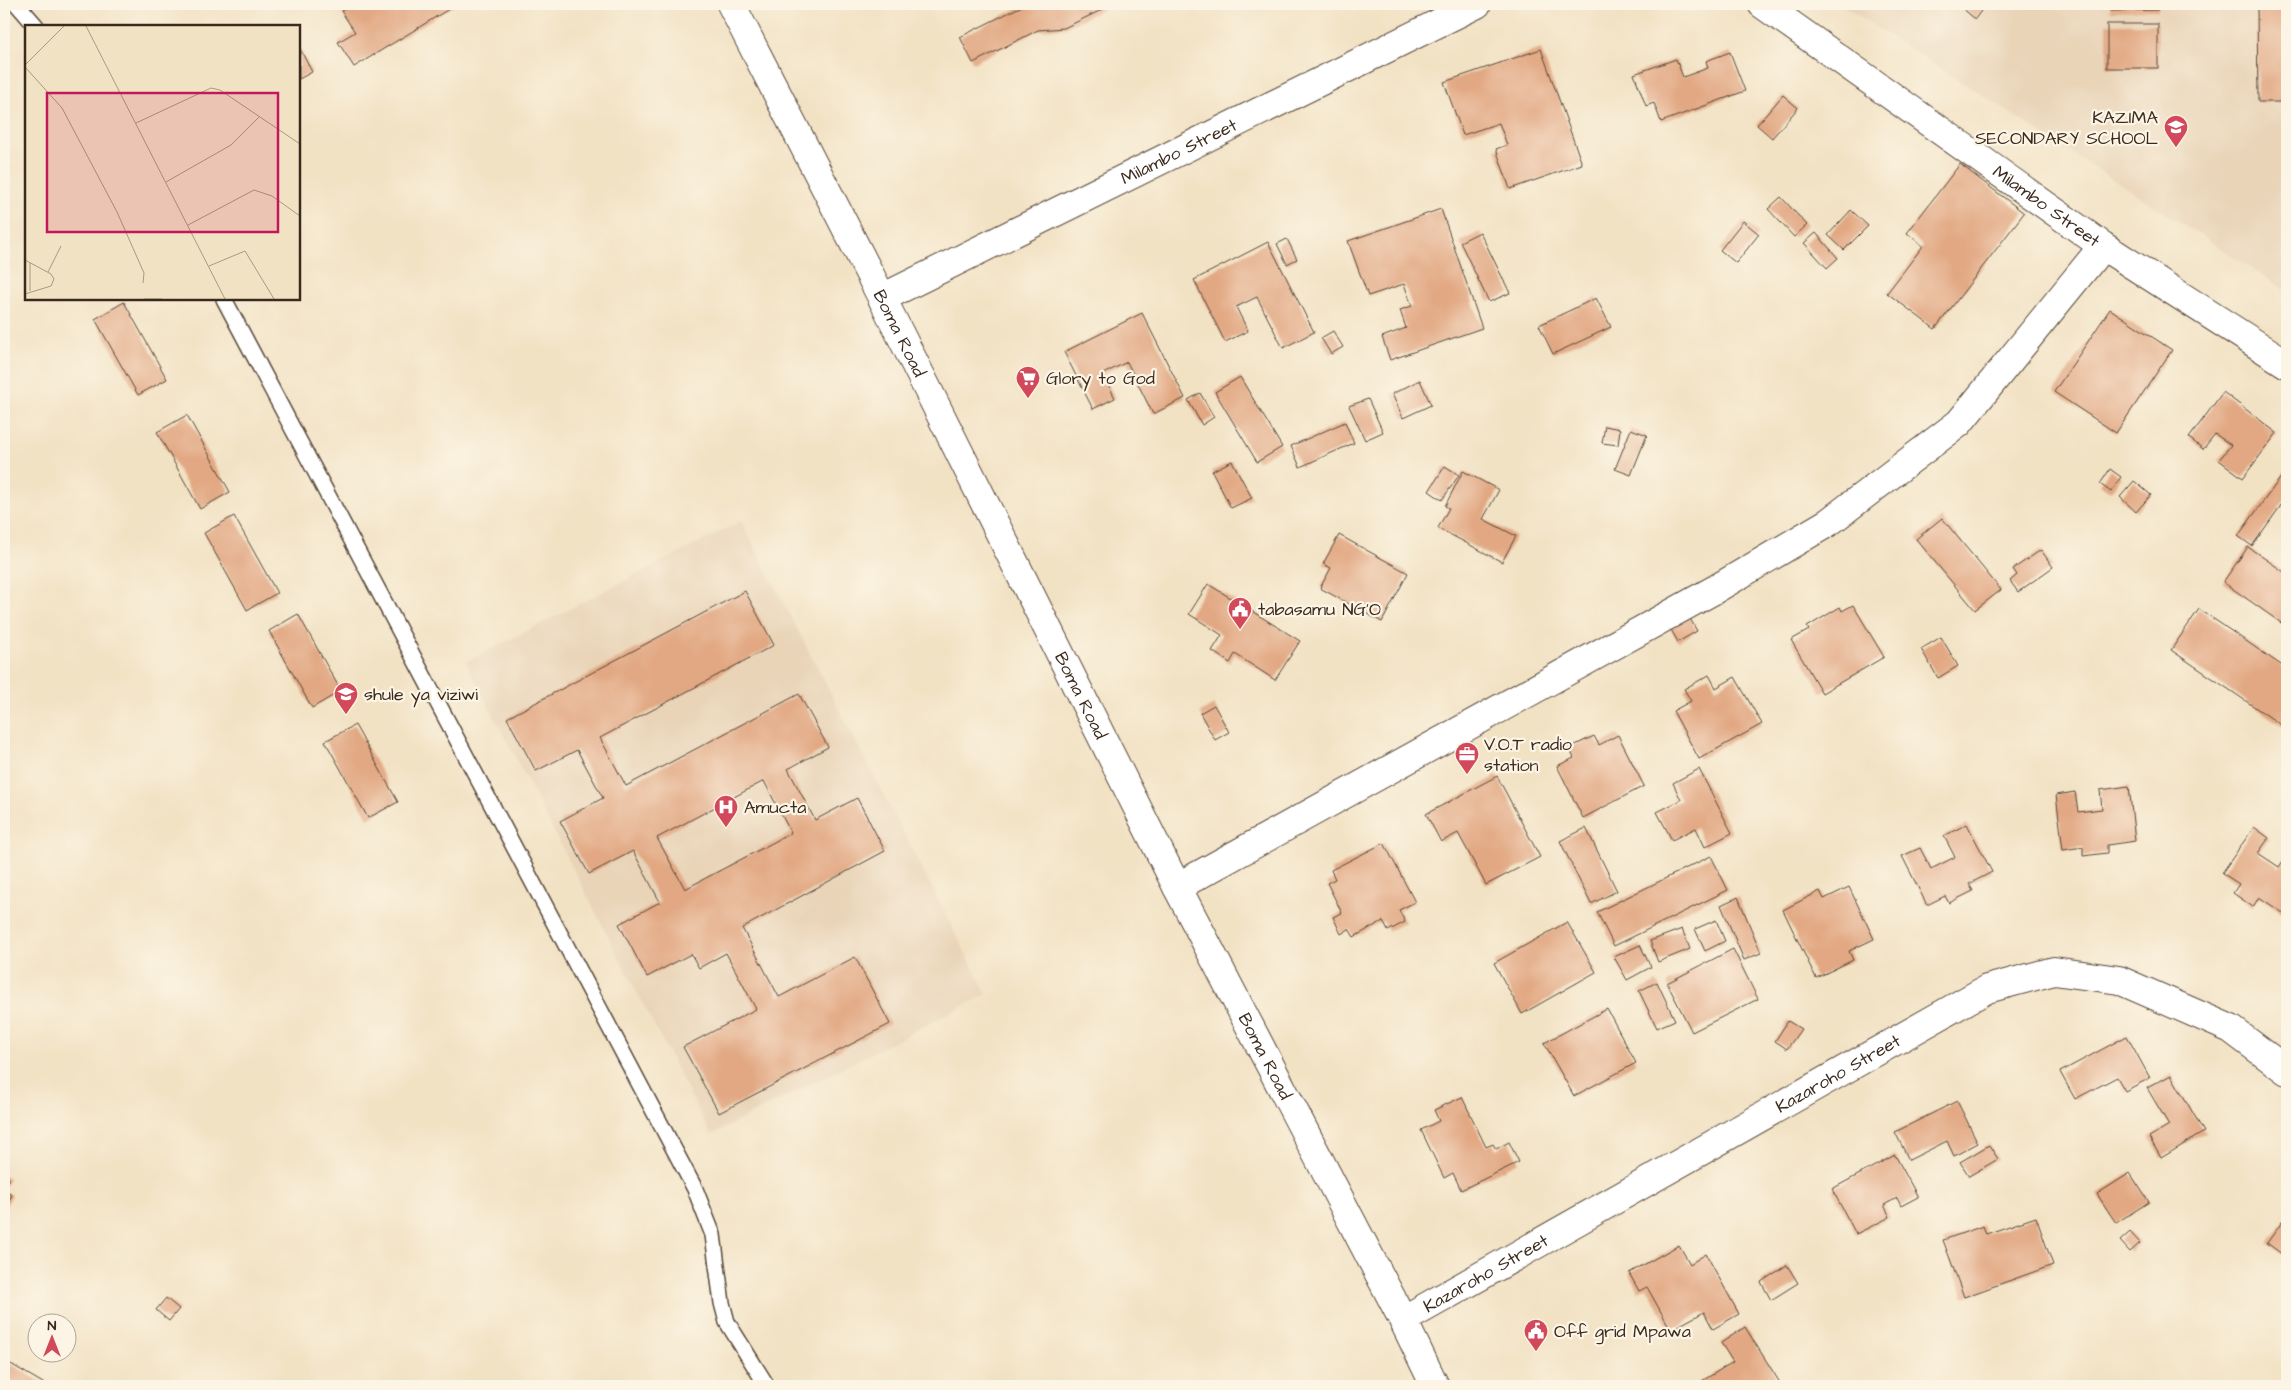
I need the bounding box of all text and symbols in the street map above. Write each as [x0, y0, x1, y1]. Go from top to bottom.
inset map [25, 25, 300, 300]
place label: KAZIMA SECONDARY SCHOOL [1975, 105, 2159, 151]
street label: Milambo Street [1117, 112, 1242, 191]
school or university icon: KAZIMA SECONDARY SCHOOL [2163, 114, 2189, 148]
street label: Milambo Street [1987, 160, 2106, 254]
street label: Boma Road [867, 286, 932, 381]
supermarket icon: Glory to God [1015, 365, 1041, 399]
place label: Glory to God [1046, 366, 1155, 392]
public building icon: tabasamu NG'O [1227, 596, 1253, 630]
place label: tabasamu NG'O [1258, 597, 1381, 622]
street label: Boma Road [1048, 648, 1113, 744]
school or university icon: shule ya viziwi [333, 681, 359, 715]
place label: shule ya viziwi [364, 682, 478, 708]
place label: V.O.T radio station [1484, 732, 1572, 778]
office icon: V.O.T radio station [1454, 741, 1480, 775]
hospital icon: Amucta [713, 794, 739, 828]
place label: Amucta [744, 795, 807, 820]
street label: Boma Road [1232, 1009, 1298, 1104]
street label: Kazaroho Street [1771, 1028, 1906, 1119]
street label: Kazaroho Street [1419, 1228, 1554, 1319]
north arrow [28, 1312, 78, 1362]
text: N [48, 1316, 57, 1336]
public building icon: Off grid Mpawa [1523, 1318, 1549, 1352]
place label: Off grid Mpawa [1554, 1319, 1691, 1345]

